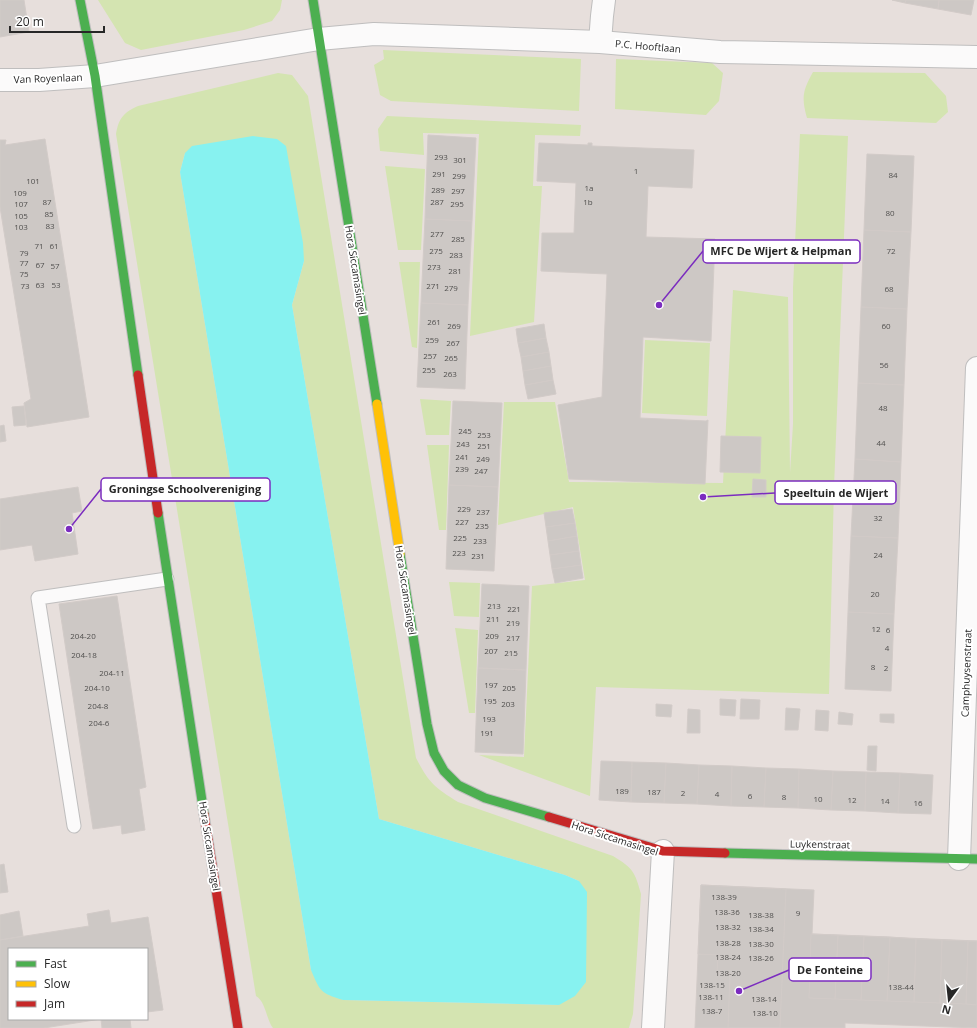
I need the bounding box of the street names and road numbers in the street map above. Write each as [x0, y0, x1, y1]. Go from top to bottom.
street label: P.C. Hooftlaan [614, 36, 682, 56]
street label: Van Royenlaan [13, 70, 83, 86]
street label: Hora Siccamasingel [342, 224, 370, 316]
street label: Hora Siccamasingel [392, 544, 420, 636]
street label: Camphuysenstraat [957, 628, 975, 717]
street label: Hora Siccamasingel [196, 800, 224, 892]
street label: Hora Siccamasingel [570, 817, 660, 859]
street label: Luykenstraat [790, 836, 851, 852]

